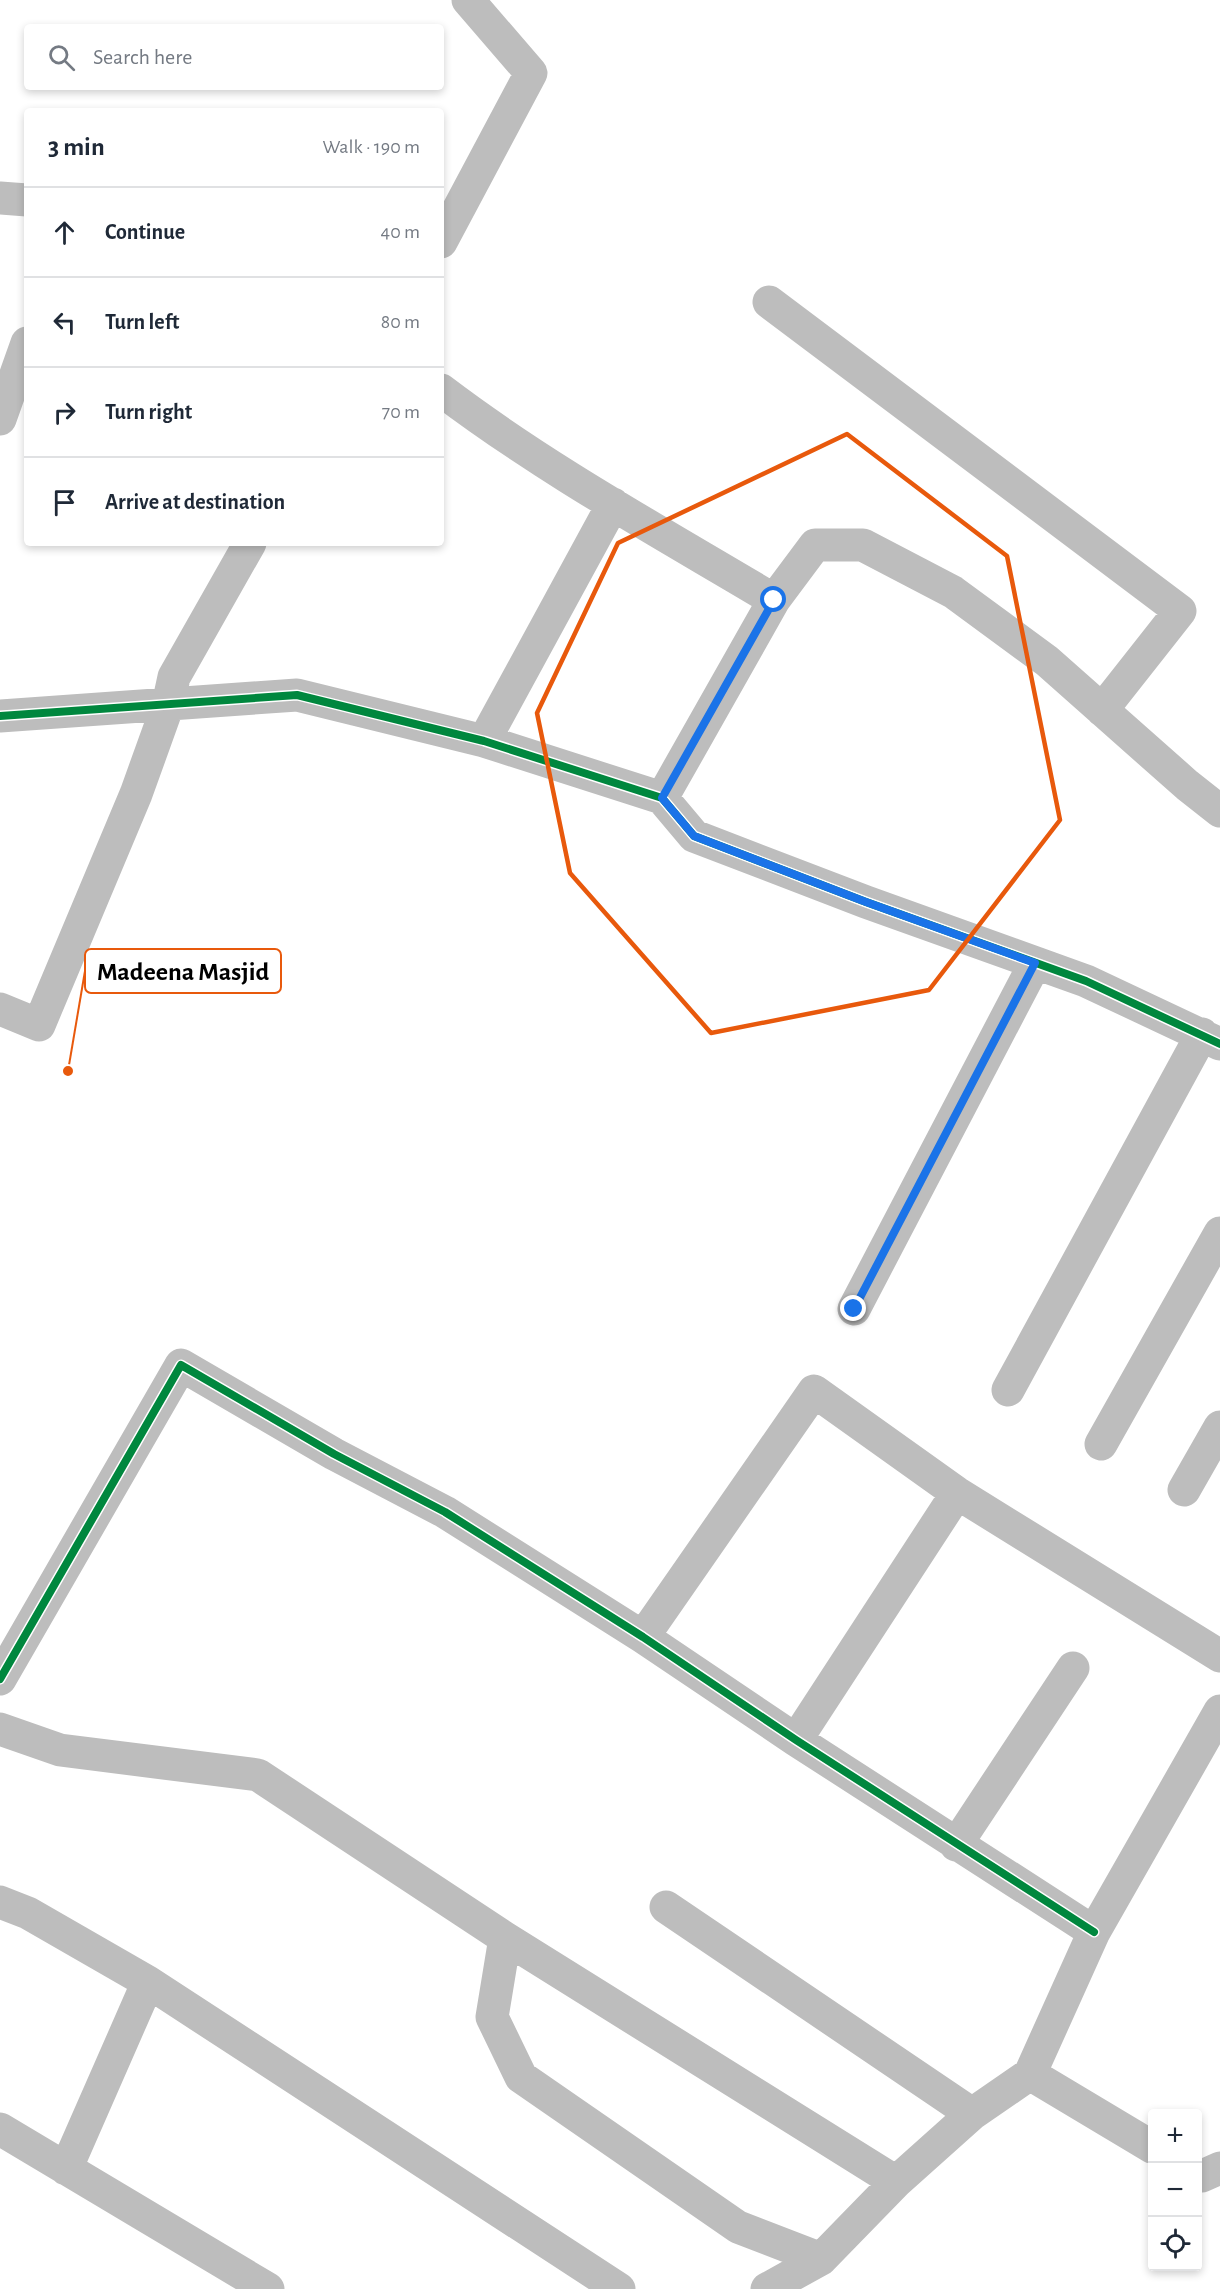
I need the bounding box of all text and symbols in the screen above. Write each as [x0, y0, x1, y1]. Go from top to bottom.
search box [24, 24, 444, 90]
icon: search [45, 41, 78, 74]
text: Search here [93, 46, 192, 68]
text: 3 min [48, 134, 105, 160]
text: Walk · 190 m [323, 137, 420, 157]
icon: ahead [48, 216, 81, 249]
text: Continue [105, 221, 185, 243]
text: 40 m [381, 222, 420, 242]
icon: left [48, 306, 81, 339]
text: Turn left [105, 311, 179, 333]
text: 80 m [381, 312, 420, 332]
icon: right [48, 396, 81, 429]
text: Turn right [105, 401, 192, 423]
text: 70 m [382, 402, 420, 422]
icon: arrive [48, 486, 81, 519]
text: Arrive at destination [105, 491, 285, 513]
route start [760, 586, 786, 612]
callout: Madeena Masjid [85, 949, 281, 993]
text: Madeena Masjid [97, 959, 269, 985]
route end [840, 1295, 866, 1321]
map controls [1148, 2109, 1202, 2271]
button: + [1148, 2109, 1202, 2163]
button: − [1148, 2163, 1202, 2217]
button: locate [1148, 2217, 1202, 2271]

